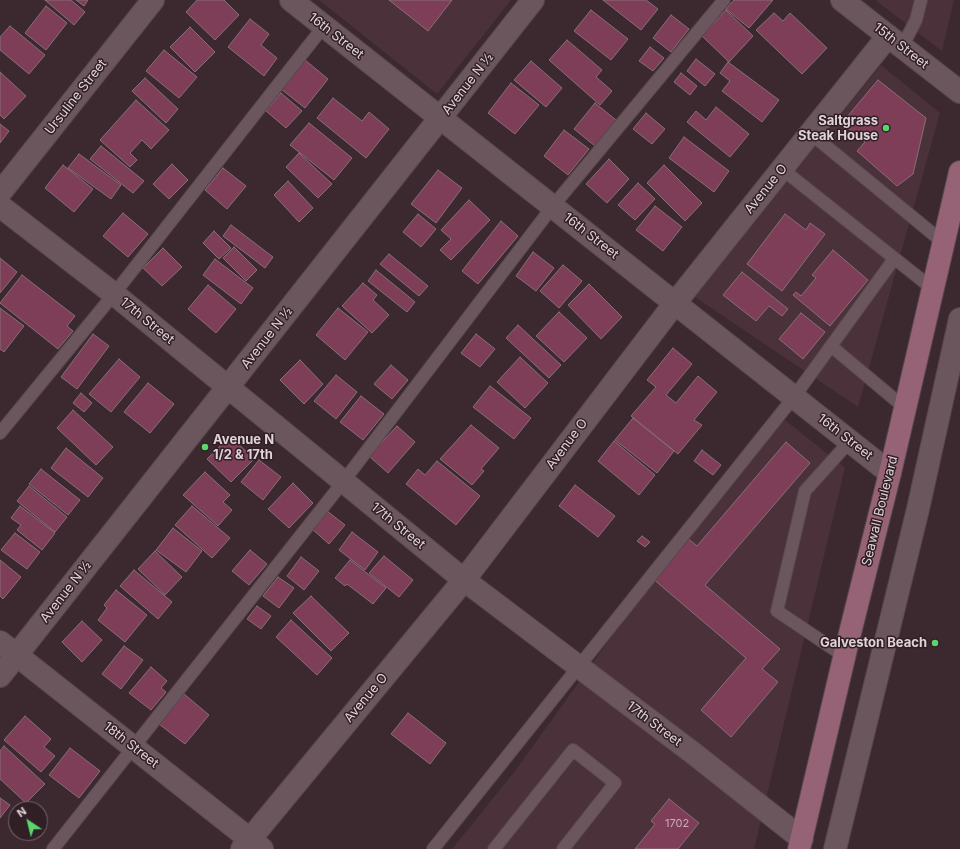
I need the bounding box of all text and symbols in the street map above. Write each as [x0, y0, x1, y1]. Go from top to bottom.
street label: 16th Street [305, 10, 367, 62]
street label: 15th Street [870, 20, 932, 72]
street label: Avenue N ½ [439, 50, 497, 118]
street label: Ursuline Street [42, 56, 110, 138]
place label: Saltgrass Steak House [798, 113, 878, 144]
marker: Saltgrass Steak House [881, 123, 891, 133]
street label: Avenue O [741, 161, 791, 217]
street label: 16th Street [560, 210, 622, 262]
street label: 17th Street [117, 295, 177, 347]
street label: Avenue N ½ [238, 304, 296, 372]
street label: 16th Street [814, 411, 876, 463]
street label: Avenue O [543, 416, 591, 472]
place label: Avenue N 1/2 & 17th [213, 432, 274, 463]
marker: Avenue N 1/2 & 17th [200, 442, 210, 452]
street label: Seawall Boulevard [859, 454, 901, 568]
street label: 17th Street [368, 500, 428, 552]
street label: Avenue N ½ [37, 558, 95, 626]
place label: Galveston Beach [820, 635, 927, 651]
marker: Galveston Beach [930, 638, 940, 648]
street label: Avenue O [341, 670, 391, 726]
street label: 17th Street [623, 698, 685, 750]
street label: 18th Street [100, 719, 162, 771]
north arrow [8, 801, 48, 841]
text: N [14, 804, 29, 820]
house number: 1702 [665, 817, 689, 831]

